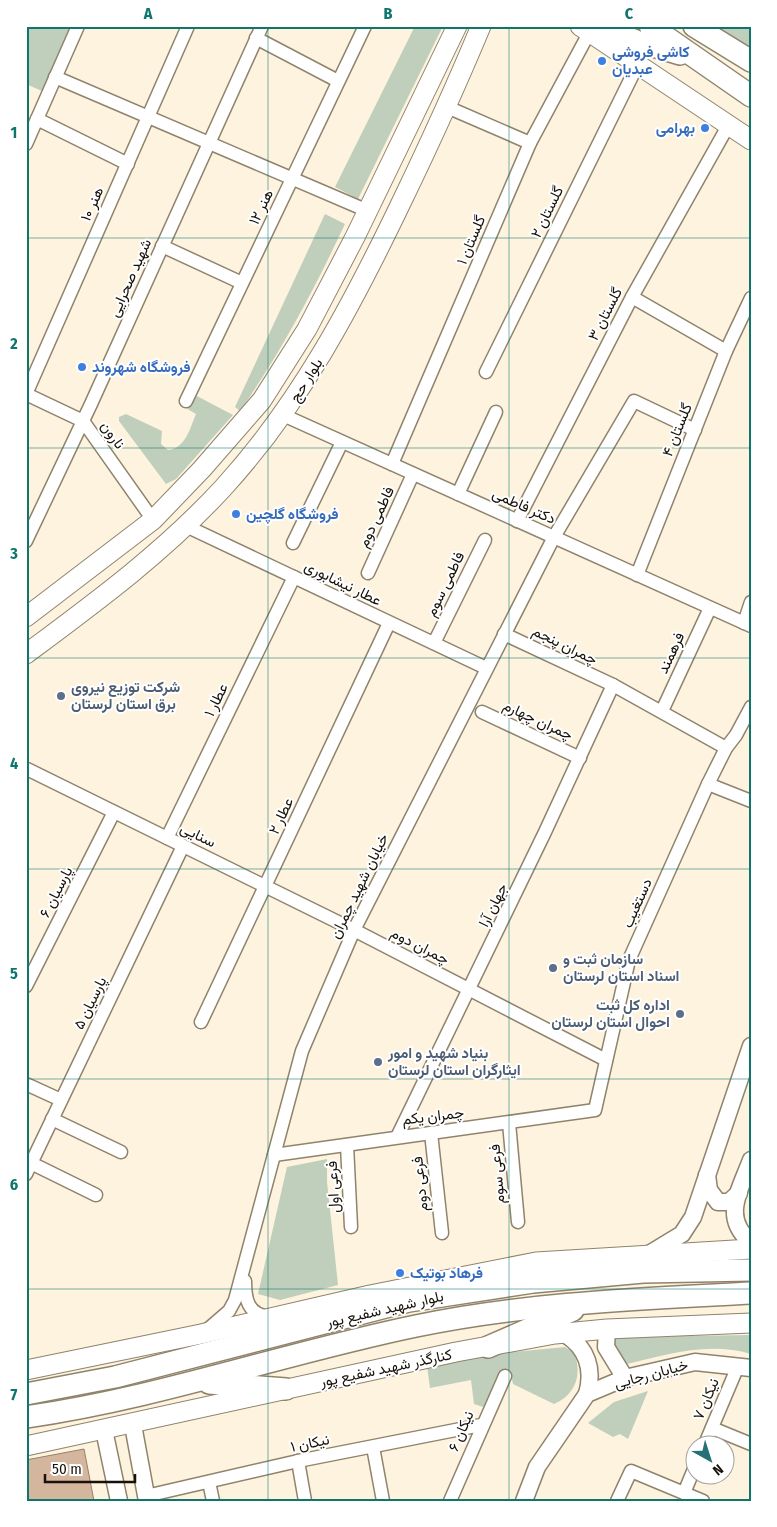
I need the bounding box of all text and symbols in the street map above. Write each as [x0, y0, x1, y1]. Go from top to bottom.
text: A [143, 4, 153, 23]
text: B [384, 4, 393, 23]
text: C [625, 4, 634, 23]
place label: کاشی فروشی عبدیان [612, 43, 690, 78]
marker: کاشی فروشی عبدیان [596, 55, 608, 67]
place label: بهرامی [656, 119, 695, 137]
marker: بهرامی [699, 122, 711, 134]
text: 1 [11, 123, 17, 142]
street label: گلستان ۲ [527, 183, 567, 241]
street label: هنر ۱۰ [77, 184, 107, 224]
street label: هنر ۱۲ [245, 186, 277, 228]
street label: گلستان ۱ [453, 212, 490, 267]
street label: شهید صحرایی [105, 236, 156, 320]
street label: گلستان ۳ [584, 284, 626, 344]
text: 2 [9, 334, 18, 353]
street label: بلوار حج [286, 355, 328, 406]
place label: فروشگاه شهروند [92, 358, 191, 376]
marker: فروشگاه شهروند [76, 361, 88, 373]
street label: گلستان ۴ [658, 400, 696, 459]
street label: نارون [97, 418, 129, 452]
street label: فاطمی دوم [354, 483, 399, 551]
street label: دکتر فاطمی [489, 484, 558, 529]
place label: فروشگاه گلچین [246, 505, 339, 524]
marker: فروشگاه گلچین [230, 508, 242, 520]
text: 3 [9, 544, 18, 563]
street label: فاطمی سوم [422, 548, 469, 620]
street label: عطار نیشابوری [301, 557, 385, 610]
street label: چمران پنجم [529, 622, 600, 669]
street label: فرهمند [654, 629, 688, 677]
place label: شرکت توزیع نیروی برق استان لرستان [71, 678, 180, 713]
street label: عطار ۱ [200, 680, 232, 720]
marker: شرکت توزیع نیروی برق استان لرستان [55, 690, 67, 702]
street label: چمران چهارم [500, 696, 576, 745]
text: 4 [10, 754, 18, 773]
street label: عطار ۲ [265, 795, 297, 837]
street label: سنایی [177, 819, 219, 852]
street label: خیابان شهید چمران [326, 830, 393, 942]
street label: پارسیان ۶ [36, 864, 77, 921]
street label: دستغیب [618, 875, 656, 931]
street label: جهان آرا [475, 880, 511, 930]
street label: چمران دوم [387, 924, 452, 969]
place label: سازمان ثبت و اسناد استان لرستان [563, 950, 679, 985]
marker: سازمان ثبت و اسناد استان لرستان [547, 962, 559, 974]
text: 5 [10, 964, 18, 983]
street label: پارسیان ۵ [70, 974, 111, 1033]
place label: اداره کل ثبت احوال استان لرستان [551, 996, 670, 1031]
marker: اداره کل ثبت احوال استان لرستان [674, 1008, 686, 1020]
place label: بنیاد شهید و امور ایثارگران استان لرستان [387, 1044, 521, 1079]
marker: بنیاد شهید و امور ایثارگران استان لرستان [372, 1056, 384, 1068]
street label: چمران یکم [401, 1103, 465, 1130]
street label: فرعی سوم [485, 1143, 510, 1205]
street label: فرعی دوم [408, 1155, 433, 1212]
street label: فرعی اول [323, 1160, 344, 1214]
text: 6 [10, 1175, 18, 1194]
place label: فرهاد بوتیک [410, 1264, 483, 1282]
marker: فرهاد بوتیک [394, 1267, 406, 1279]
street label: بلوار شهید شفیع پور [324, 1287, 446, 1333]
street label: کنارگذر شهید شفیع پور [317, 1345, 454, 1393]
street label: خیابان رجایی [612, 1355, 690, 1393]
street label: نیکان ۷ [689, 1375, 723, 1423]
text: 7 [11, 1385, 18, 1404]
street label: نیکان ۶ [444, 1408, 478, 1454]
street label: نیکان ۱ [289, 1430, 331, 1456]
north arrow [684, 1434, 734, 1484]
scale bar [45, 1452, 135, 1484]
text: 50 m [52, 1460, 82, 1478]
text: N [709, 1460, 726, 1479]

